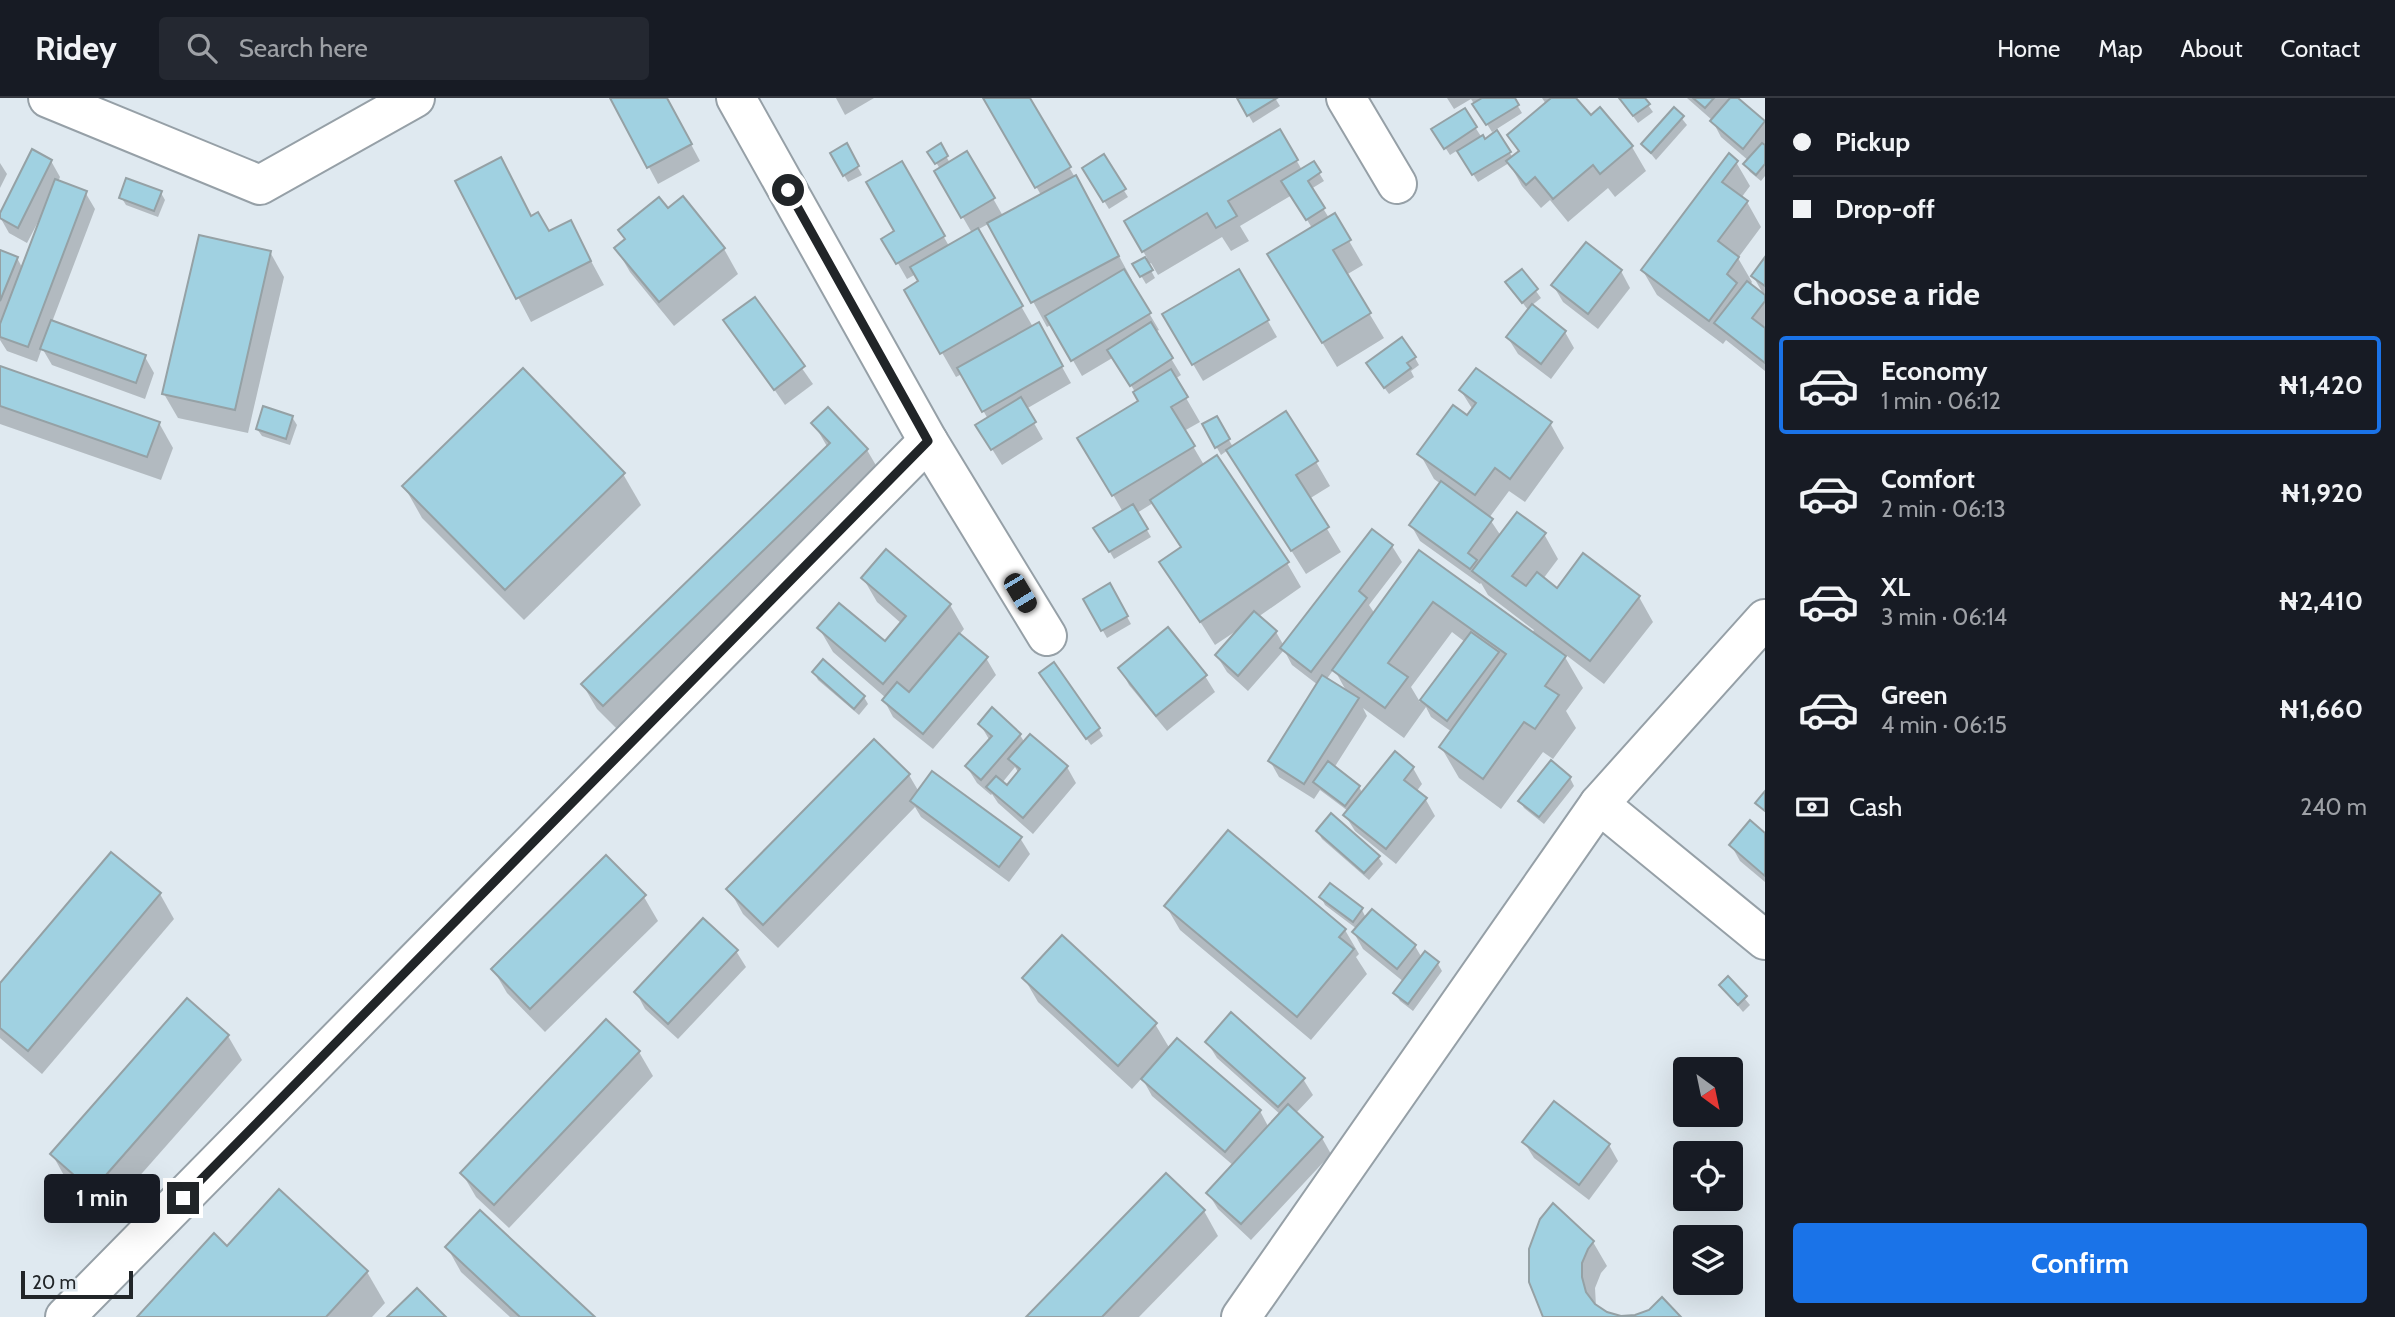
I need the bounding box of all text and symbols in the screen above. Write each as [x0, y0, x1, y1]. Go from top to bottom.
search box [159, 17, 649, 80]
text: Ridey [35, 28, 117, 68]
icon: search [183, 29, 221, 67]
text: Search here [239, 32, 368, 64]
text: Home [1997, 34, 2060, 63]
text: Map [2098, 34, 2143, 63]
text: About [2181, 34, 2243, 63]
text: Contact [2281, 34, 2360, 63]
text: Pickup [1835, 126, 1910, 158]
route start [772, 174, 804, 206]
text: Drop-off [1835, 193, 1935, 225]
text: Choose a ride [1793, 274, 1980, 313]
icon: car [1797, 354, 1860, 417]
text: Economy [1881, 355, 1987, 387]
text: ₦1,420 [2278, 369, 2363, 401]
text: 1 min · 06:12 [1881, 387, 2001, 415]
icon: car [1797, 462, 1860, 525]
text: Comfort [1881, 463, 1975, 495]
text: ₦1,920 [2280, 477, 2363, 509]
text: 2 min · 06:13 [1881, 495, 2006, 523]
car [1001, 570, 1040, 616]
icon: car [1797, 570, 1860, 633]
text: XL [1881, 571, 1910, 603]
text: ₦2,410 [2278, 585, 2363, 617]
text: 3 min · 06:14 [1881, 603, 2007, 631]
icon: car [1797, 678, 1860, 741]
text: Green [1881, 679, 1948, 711]
text: ₦1,660 [2279, 693, 2363, 725]
text: 4 min · 06:15 [1881, 711, 2007, 739]
icon: cash [1793, 788, 1831, 826]
text: Cash [1849, 791, 1902, 823]
text: 240 m [2300, 793, 2367, 821]
north arrow [1673, 1057, 1743, 1127]
map controls [1673, 1057, 1743, 1295]
button: locate [1673, 1141, 1743, 1211]
callout: 1 min [43, 1174, 158, 1222]
route end [167, 1182, 199, 1214]
text: 1 min [76, 1184, 128, 1212]
button: Confirm [1793, 1223, 2367, 1303]
button: layers [1673, 1225, 1743, 1295]
scale bar [21, 1268, 133, 1300]
text: 20 m [32, 1271, 76, 1294]

